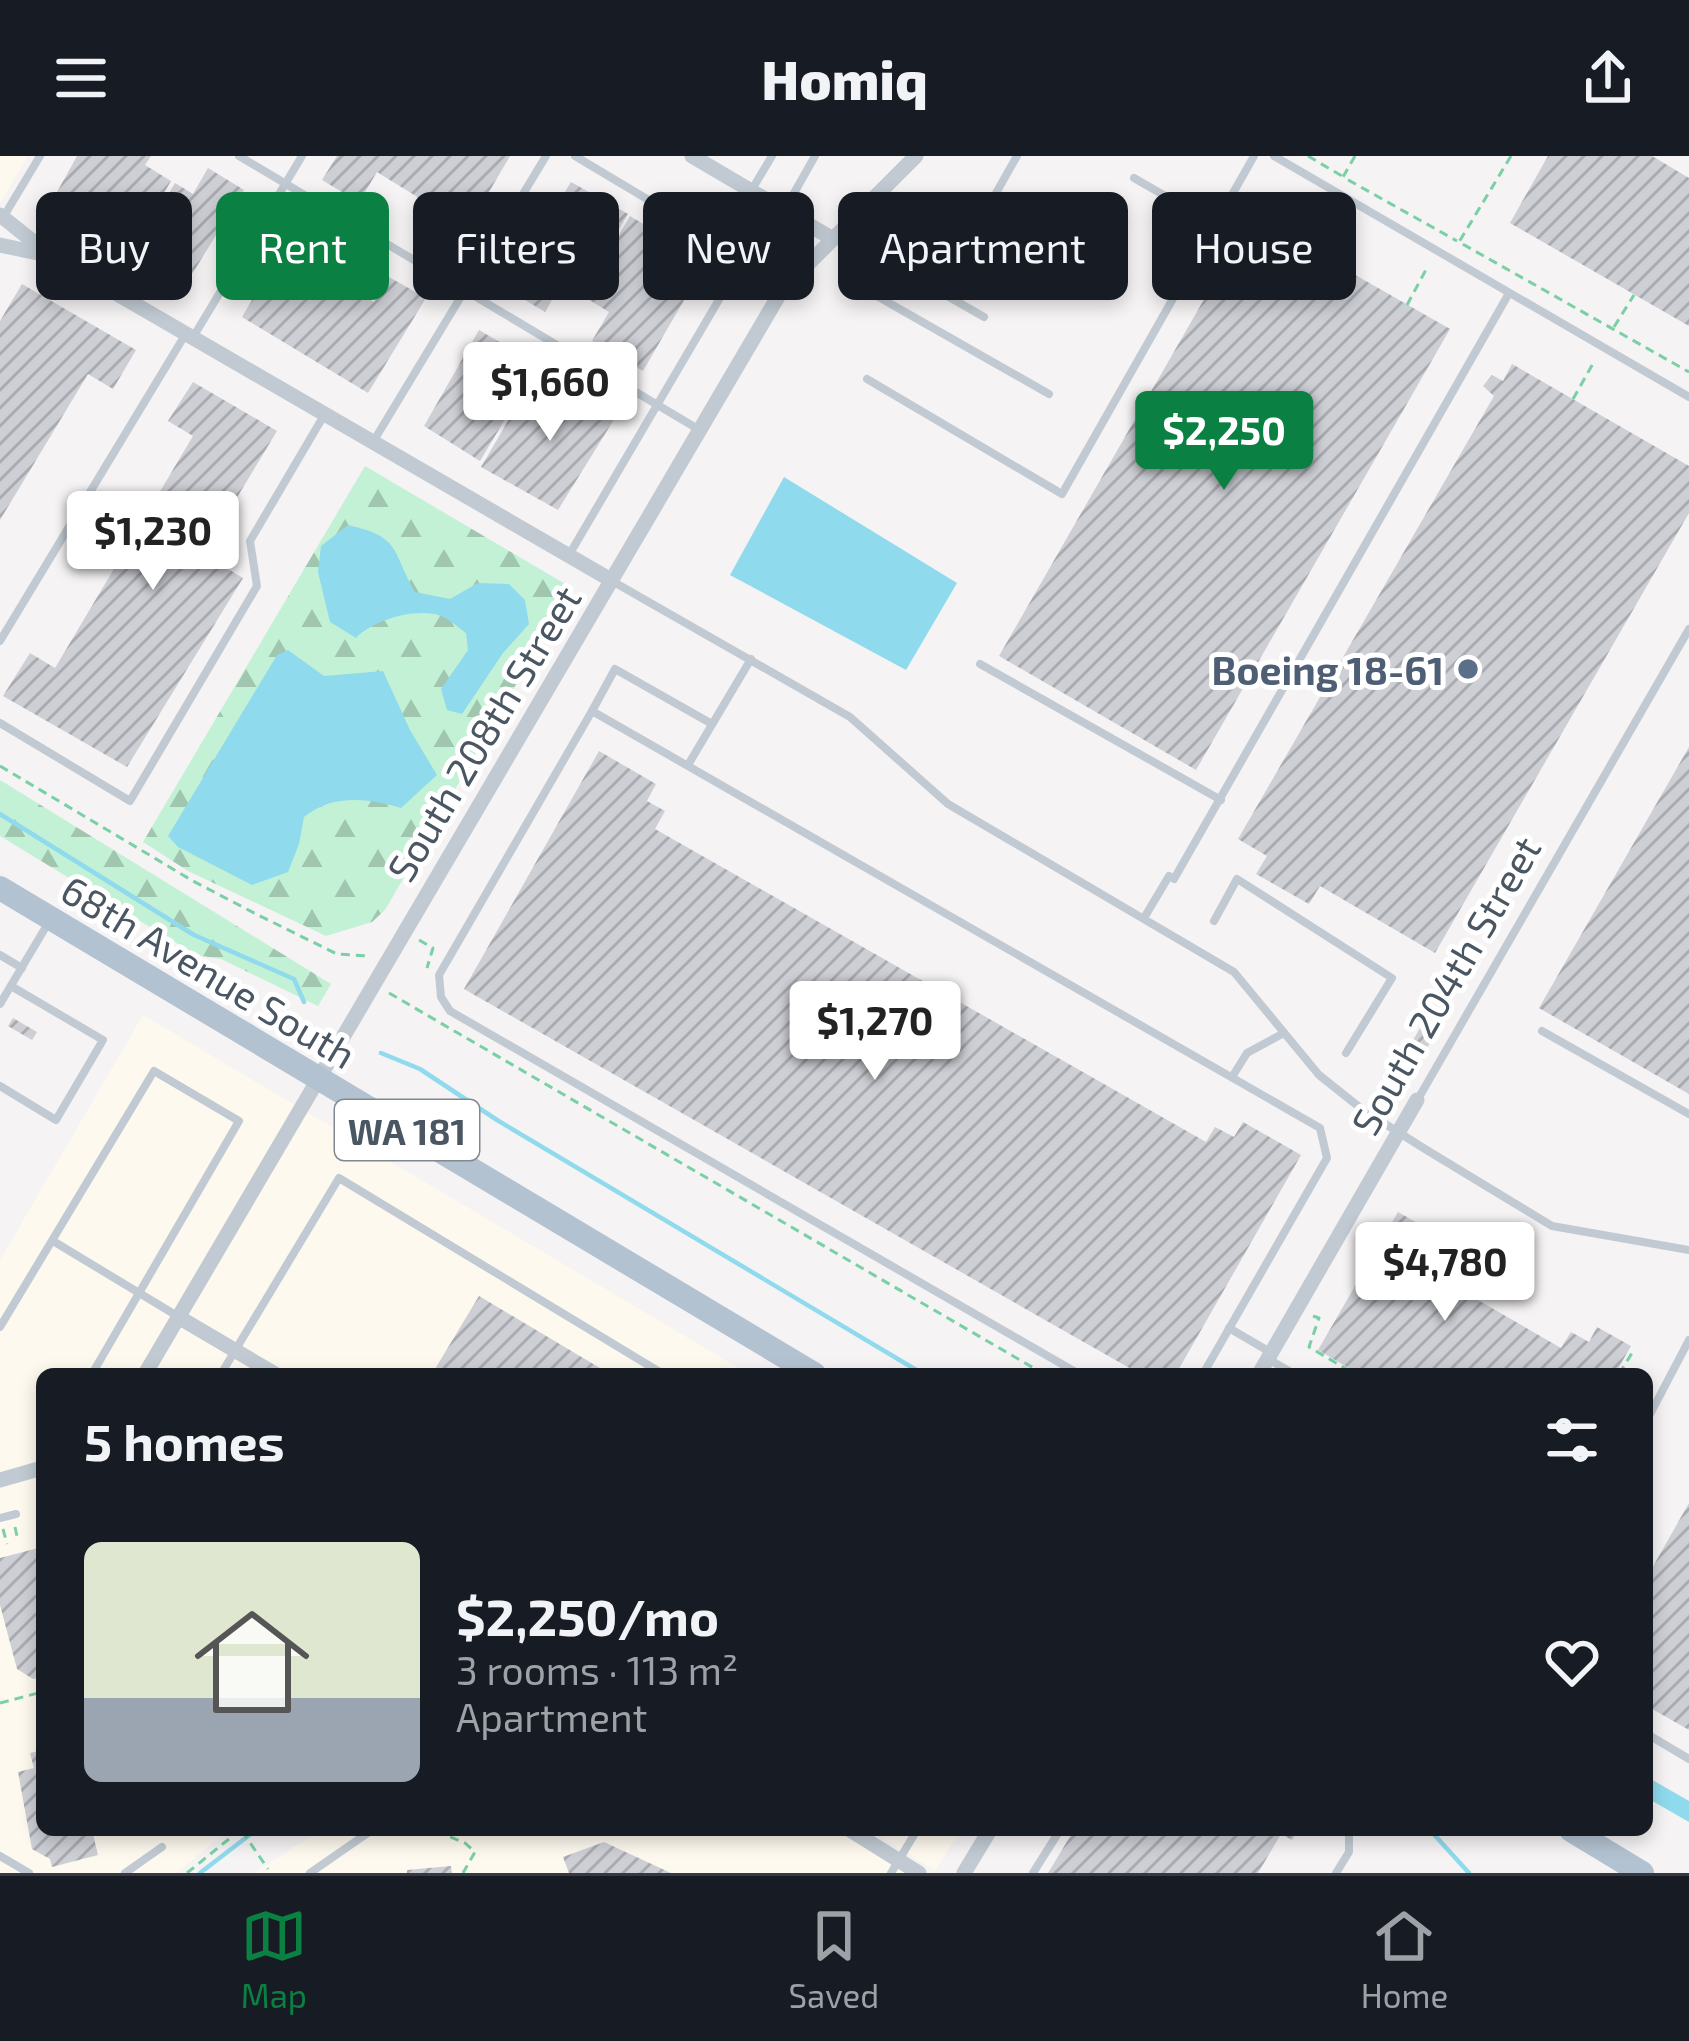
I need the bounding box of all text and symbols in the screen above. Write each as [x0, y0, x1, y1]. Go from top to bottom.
icon: menu [48, 45, 114, 111]
icon: share [1575, 45, 1641, 111]
text: Homiq [761, 46, 928, 111]
chip: Buy [36, 192, 192, 300]
chip: Rent [216, 192, 389, 300]
chip: Filters [413, 192, 619, 300]
chip: New [643, 192, 814, 300]
chip: Apartment [838, 192, 1128, 300]
chip: House [1152, 192, 1356, 300]
pin: $1,660 [452, 342, 648, 444]
text: $1,660 [490, 357, 610, 404]
pin: $2,250 [1126, 391, 1322, 493]
text: $2,250 [1162, 406, 1286, 453]
pin: $1,230 [55, 491, 251, 593]
text: $1,230 [94, 506, 212, 553]
street label: South 208th Street [376, 577, 590, 889]
place label: Boeing 18-61 [1212, 646, 1444, 693]
marker: Boeing 18-61 [1455, 656, 1481, 682]
street label: South 204th Street [1341, 828, 1549, 1142]
street label: 68th Avenue South [54, 865, 364, 1077]
pin: $1,270 [777, 981, 973, 1083]
text: $1,270 [817, 996, 933, 1043]
road number: WA 181 [335, 1100, 479, 1160]
pin: $4,780 [1347, 1222, 1543, 1324]
text: $4,780 [1382, 1237, 1508, 1284]
icon: filters [1539, 1407, 1605, 1473]
text: 5 homes [84, 1410, 285, 1471]
text: $2,250/mo [456, 1585, 719, 1646]
icon: home [180, 1590, 324, 1734]
icon: heart [1539, 1629, 1605, 1695]
text: 3 rooms · 113 m² [456, 1646, 738, 1693]
text: Apartment [456, 1693, 647, 1740]
tab: Map [241, 1903, 307, 2015]
tab: Saved [789, 1903, 879, 2015]
tab: Home [1361, 1903, 1448, 2015]

